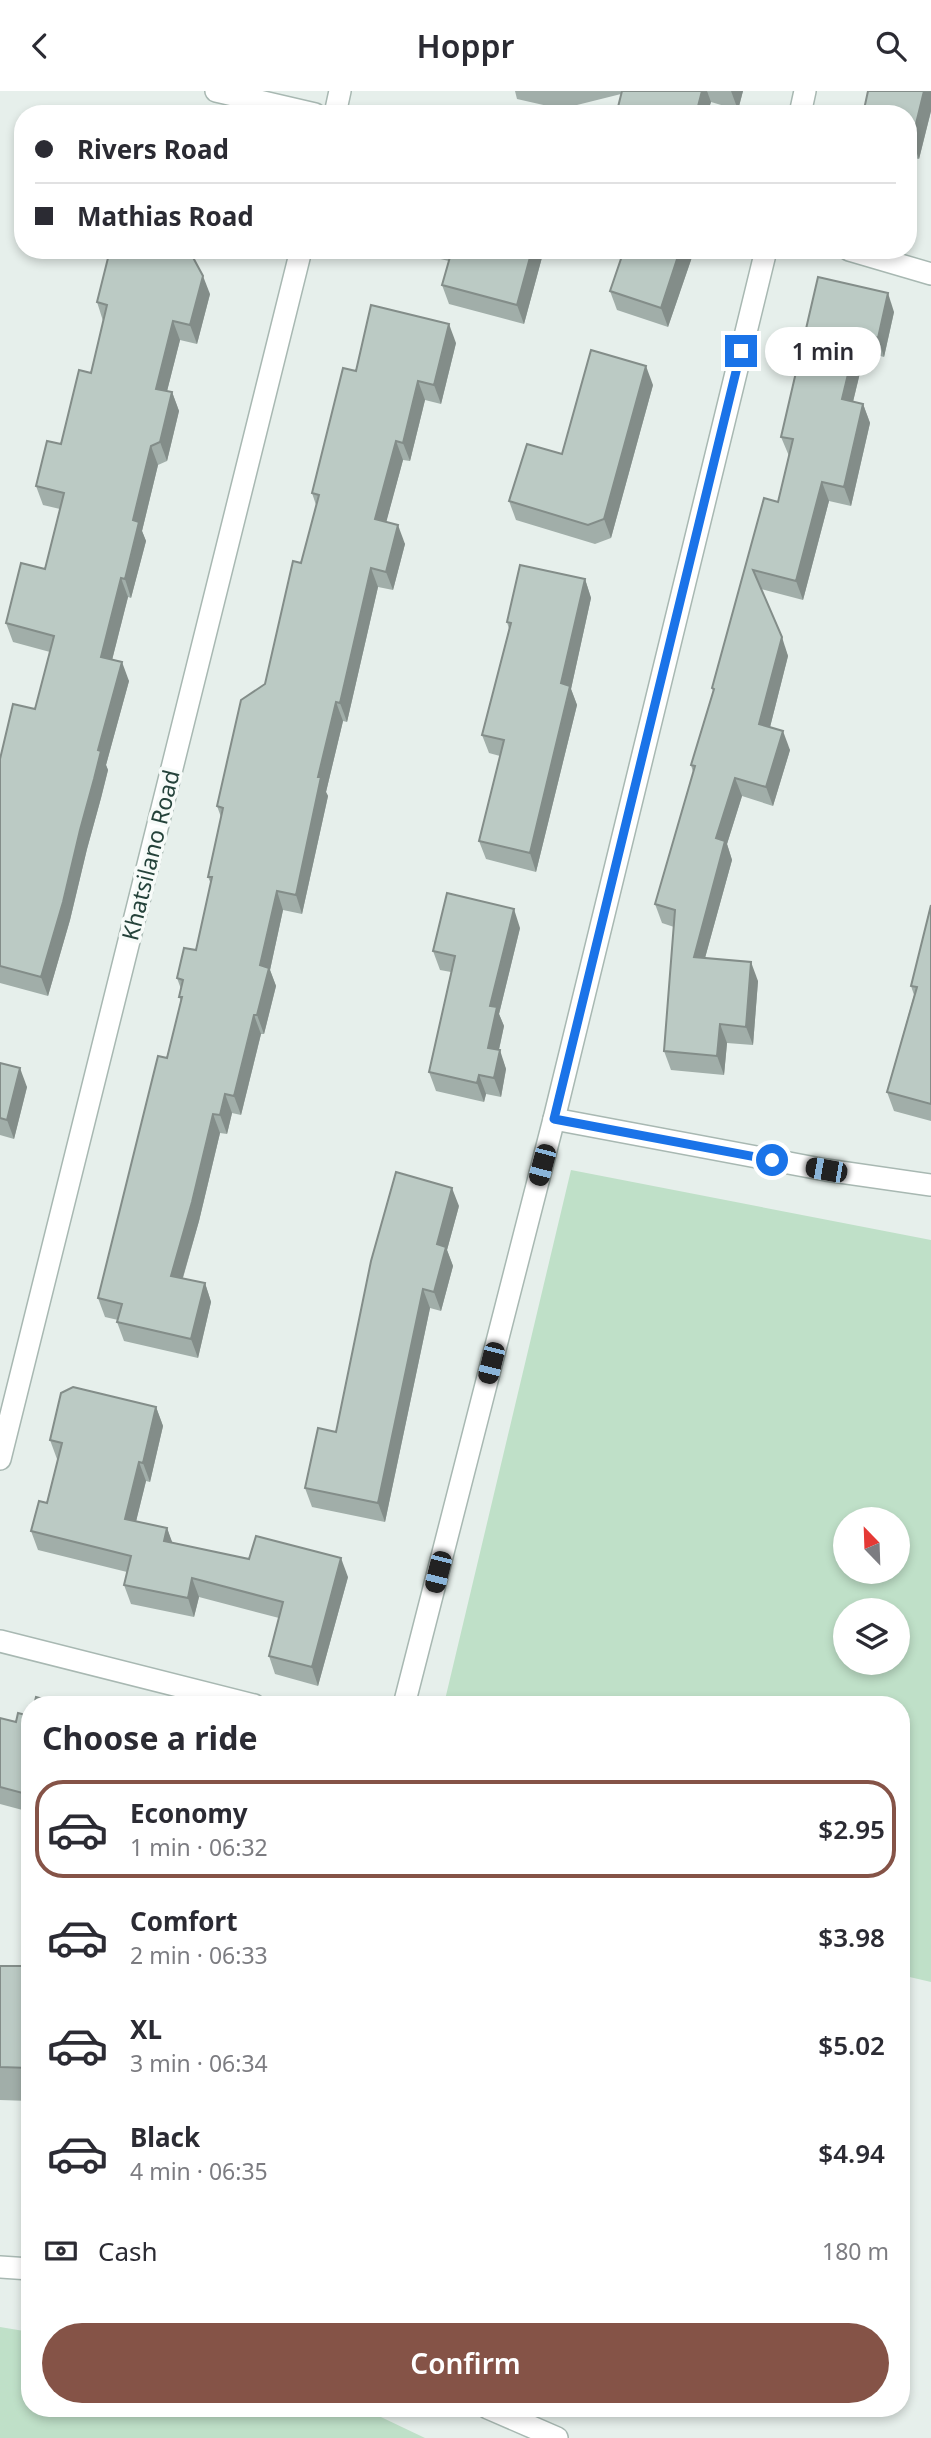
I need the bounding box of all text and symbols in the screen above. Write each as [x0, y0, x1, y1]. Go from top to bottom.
text: Hoppr [417, 24, 514, 67]
icon: back [21, 27, 59, 65]
icon: search [872, 27, 910, 65]
text: Rivers Road [77, 131, 229, 167]
text: Mathias Road [77, 198, 254, 234]
callout: 1 min [766, 327, 881, 375]
route end [725, 335, 757, 367]
text: 1 min [792, 335, 854, 367]
street label: Khatsilano Road [113, 766, 187, 944]
car [527, 1142, 558, 1188]
route start [756, 1144, 788, 1176]
car [804, 1156, 849, 1184]
car [476, 1340, 507, 1386]
north arrow [833, 1507, 910, 1584]
map controls [833, 1507, 910, 1675]
car [423, 1549, 454, 1595]
button: layers [833, 1598, 910, 1675]
text: Choose a ride [42, 1716, 258, 1759]
text: Economy [130, 1795, 248, 1831]
icon: car [46, 1798, 109, 1861]
text: $2.95 [818, 1811, 885, 1847]
text: 1 min · 06:32 [130, 1831, 268, 1863]
text: Comfort [130, 1903, 238, 1939]
icon: car [46, 1906, 109, 1969]
text: $3.98 [818, 1919, 885, 1955]
text: 2 min · 06:33 [130, 1939, 268, 1971]
text: XL [130, 2011, 162, 2047]
icon: car [46, 2014, 109, 2077]
text: $5.02 [818, 2027, 885, 2063]
text: 3 min · 06:34 [130, 2047, 268, 2079]
text: Black [130, 2119, 200, 2155]
icon: car [46, 2122, 109, 2185]
text: $4.94 [818, 2135, 885, 2171]
text: 4 min · 06:35 [130, 2155, 268, 2187]
icon: cash [42, 2232, 80, 2270]
text: Cash [98, 2233, 158, 2269]
text: 180 m [822, 2235, 889, 2267]
button: Confirm [42, 2323, 889, 2403]

